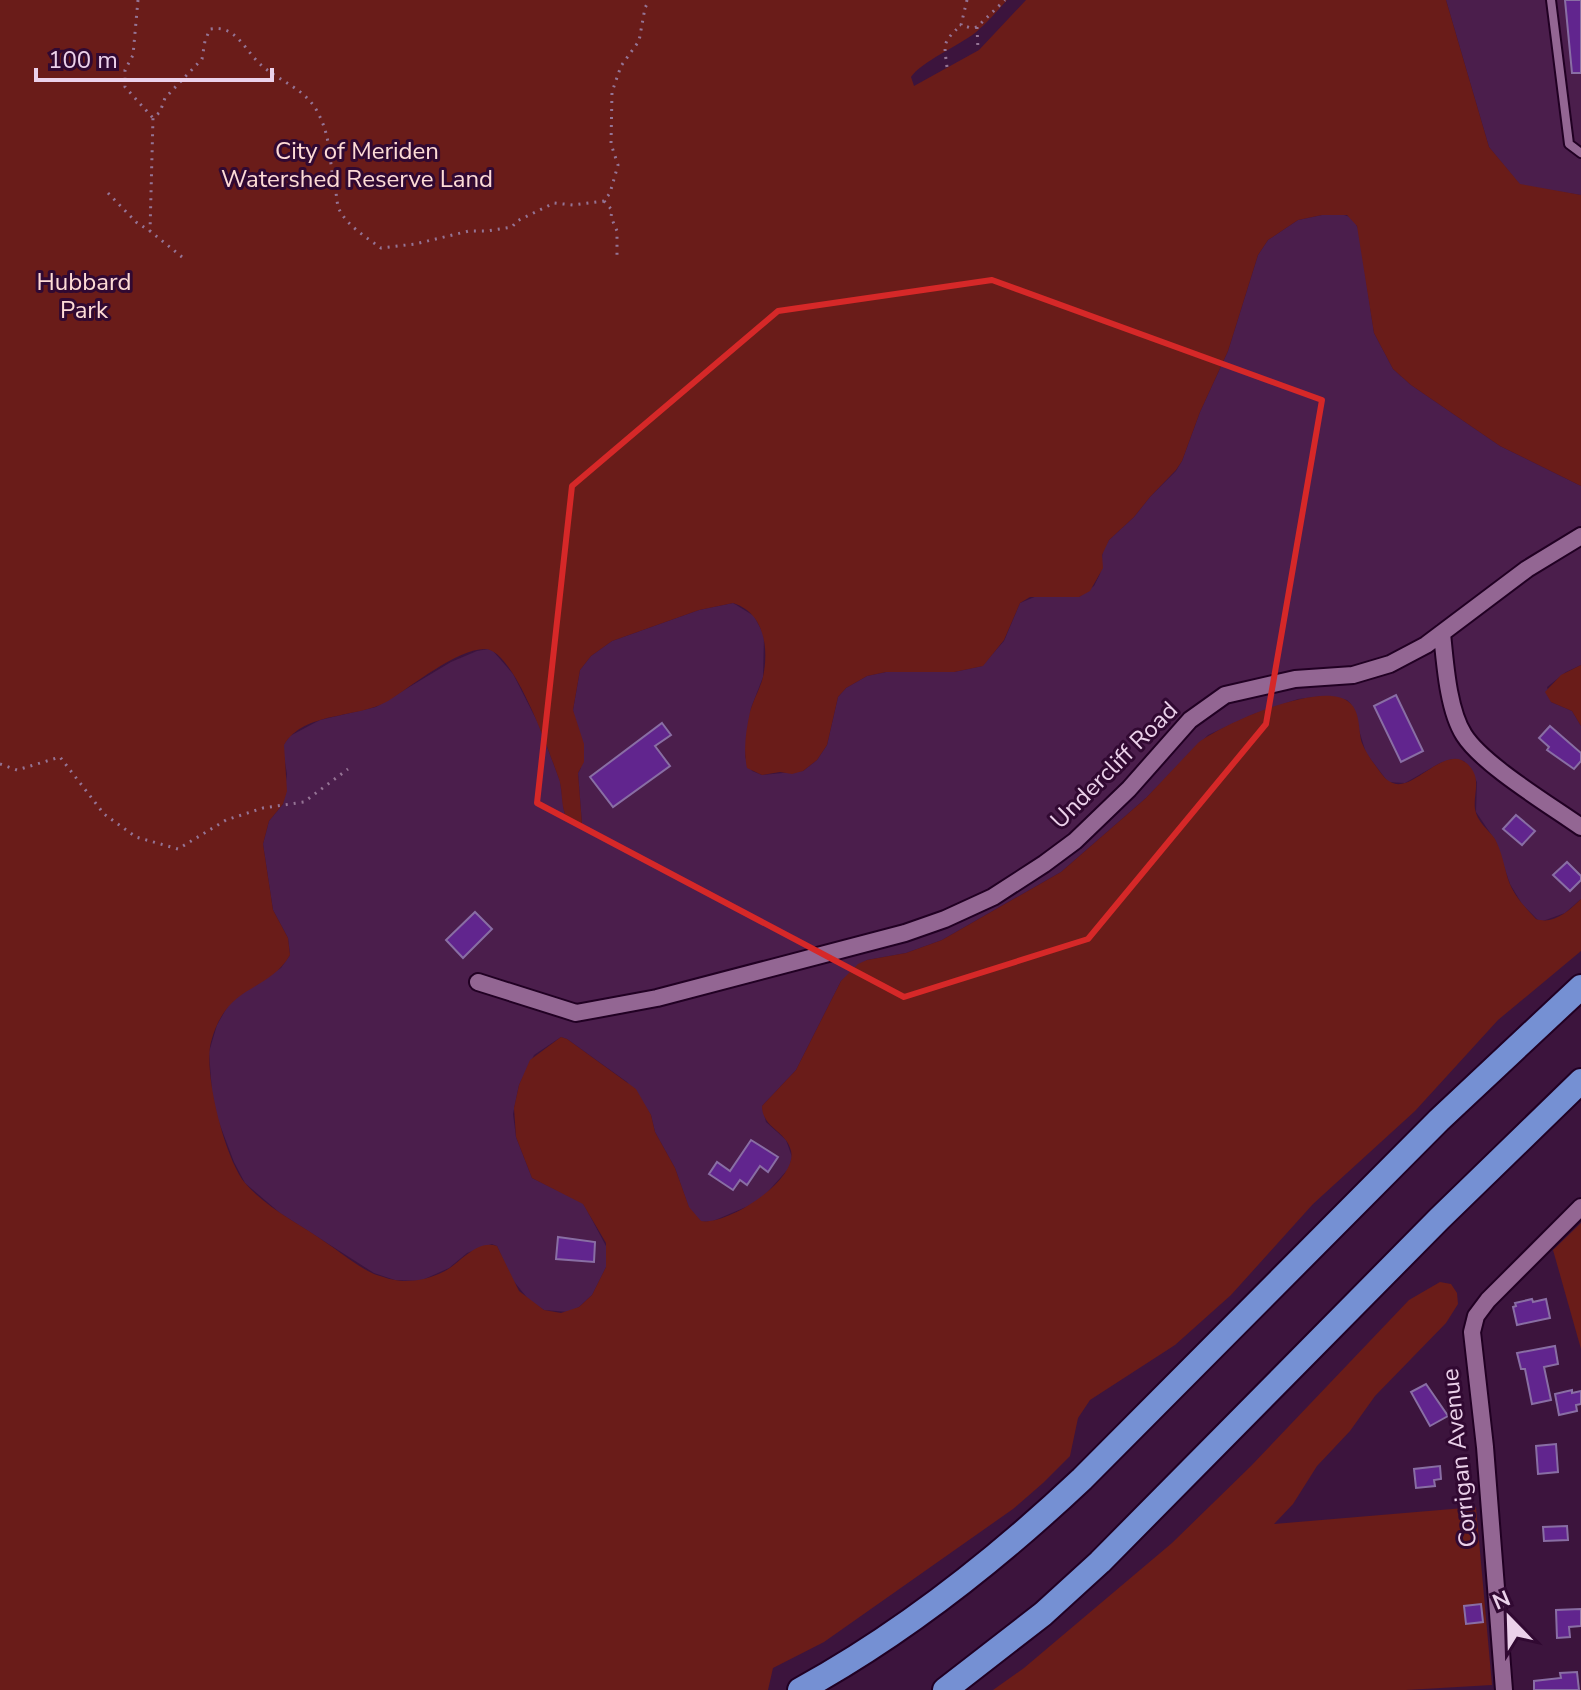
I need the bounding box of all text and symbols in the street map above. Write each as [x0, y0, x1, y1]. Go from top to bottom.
scale bar [36, 32, 272, 82]
text: 100 m [48, 44, 118, 76]
park label: City of Meriden Watershed Reserve Land [221, 135, 493, 195]
park label: Hubbard Park [37, 266, 131, 326]
street label: Undercliff Road [1043, 694, 1185, 836]
street label: Corrigan Avenue [1434, 1367, 1484, 1549]
north arrow [1469, 1578, 1549, 1658]
text: N [1488, 1583, 1515, 1618]

